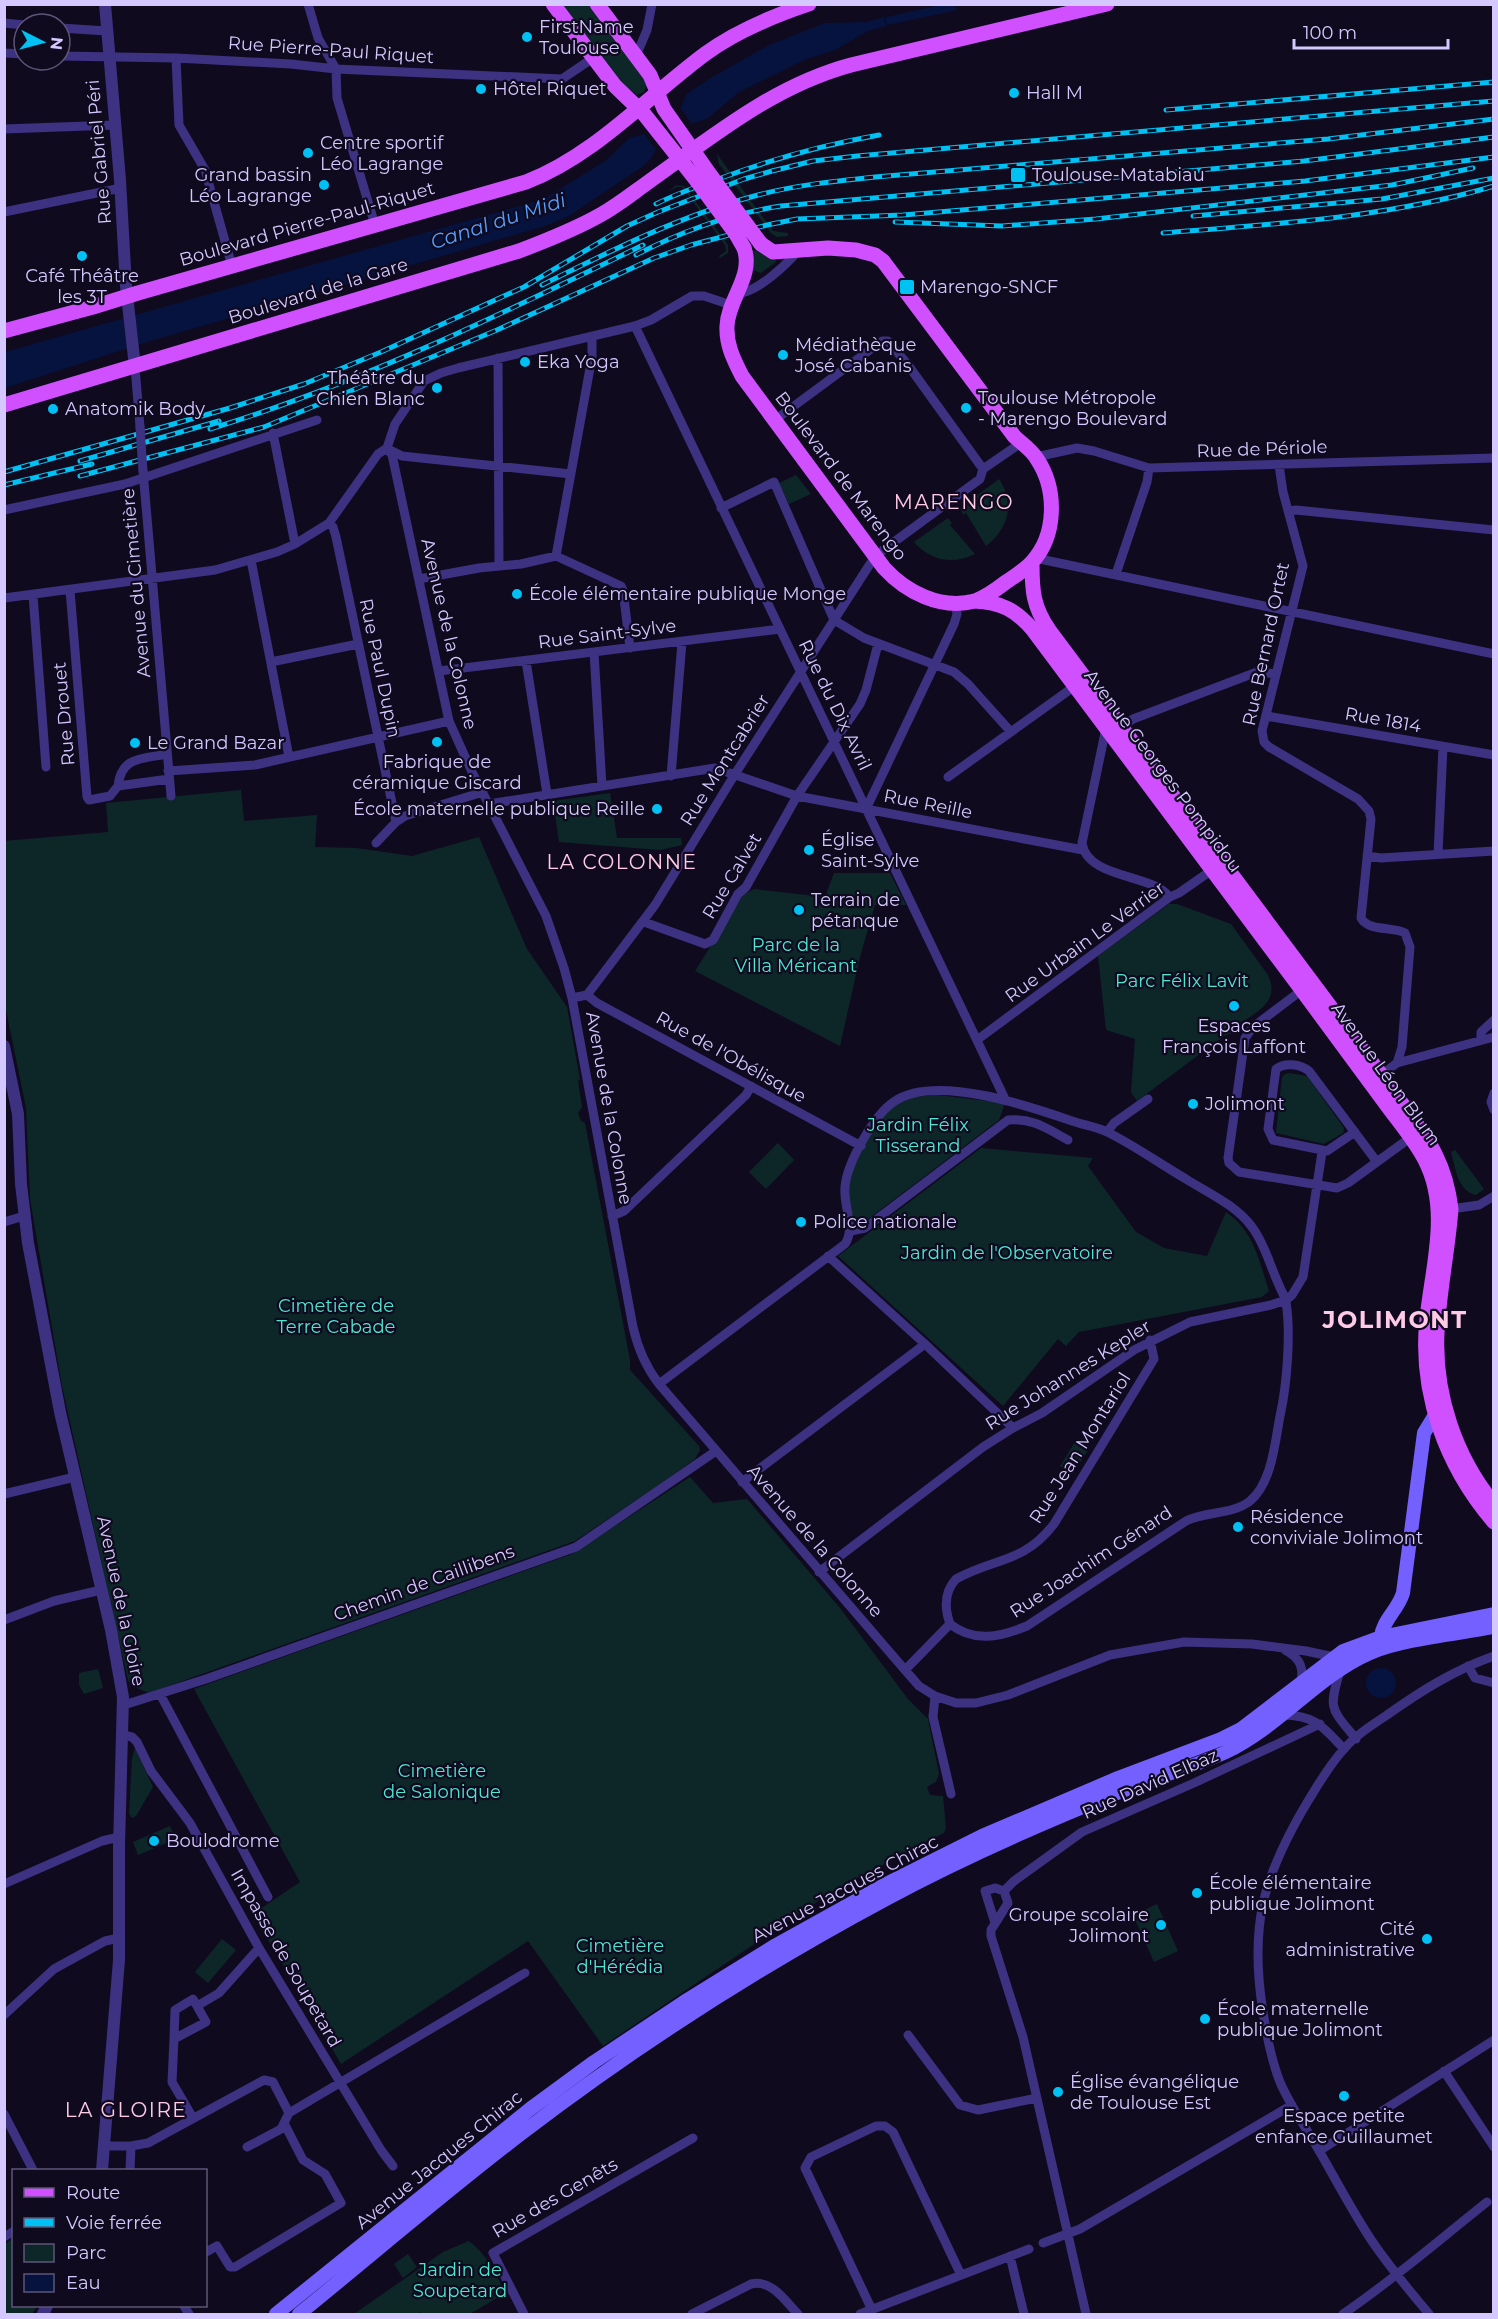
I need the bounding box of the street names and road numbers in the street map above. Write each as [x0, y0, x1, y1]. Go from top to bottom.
street label: Rue Pierre-Paul Riquet [227, 32, 435, 68]
street label: Rue Gabriel Péri [82, 79, 116, 225]
street label: Boulevard Pierre-Paul-Riquet [177, 177, 437, 271]
street label: Boulevard de la Gare [225, 253, 411, 329]
street label: Boulevard de Marengo [770, 387, 912, 565]
street label: Rue de Périole [1196, 436, 1328, 462]
street label: Avenue du Cimetière [117, 487, 155, 679]
street label: Avenue de la Colonne [416, 536, 482, 732]
street label: Rue Bernard Ortet [1238, 560, 1294, 728]
street label: Rue Paul Dupin [354, 596, 406, 740]
street label: Rue Saint-Sylve [537, 615, 678, 653]
street label: Rue du Dix Avril [794, 636, 876, 774]
street label: Rue Drouet [49, 661, 79, 767]
street label: Avenue Georges Pompidou [1080, 665, 1246, 877]
street label: Rue Montcabrier [676, 690, 774, 830]
street label: Rue 1814 [1343, 702, 1423, 738]
street label: Rue Reille [882, 785, 974, 823]
street label: Rue Calvet [698, 829, 766, 923]
street label: Rue Urbain Le Verrier [1001, 877, 1169, 1007]
street label: Avenue Léon Blum [1327, 998, 1445, 1150]
street label: Rue de l'Obélisque [652, 1007, 810, 1108]
street label: Avenue de la Colonne [581, 1010, 637, 1206]
street label: Rue Johannes Kepler [981, 1315, 1155, 1435]
street label: Rue Jean Montariol [1025, 1368, 1135, 1528]
street label: Avenue de la Colonne [743, 1460, 888, 1622]
street label: Rue Joachim Génard [1006, 1501, 1176, 1623]
street label: Avenue de la Gloire [92, 1514, 150, 1688]
street label: Chemin de Caillibens [330, 1540, 518, 1626]
street label: Rue David Elbaz [1079, 1744, 1221, 1824]
street label: Avenue Jacques Chirac [748, 1830, 942, 1948]
street label: Impasse de Soupetard [226, 1865, 346, 2051]
street label: Avenue Jacques Chirac [351, 2086, 527, 2234]
street label: Rue des Genêts [488, 2153, 622, 2243]

